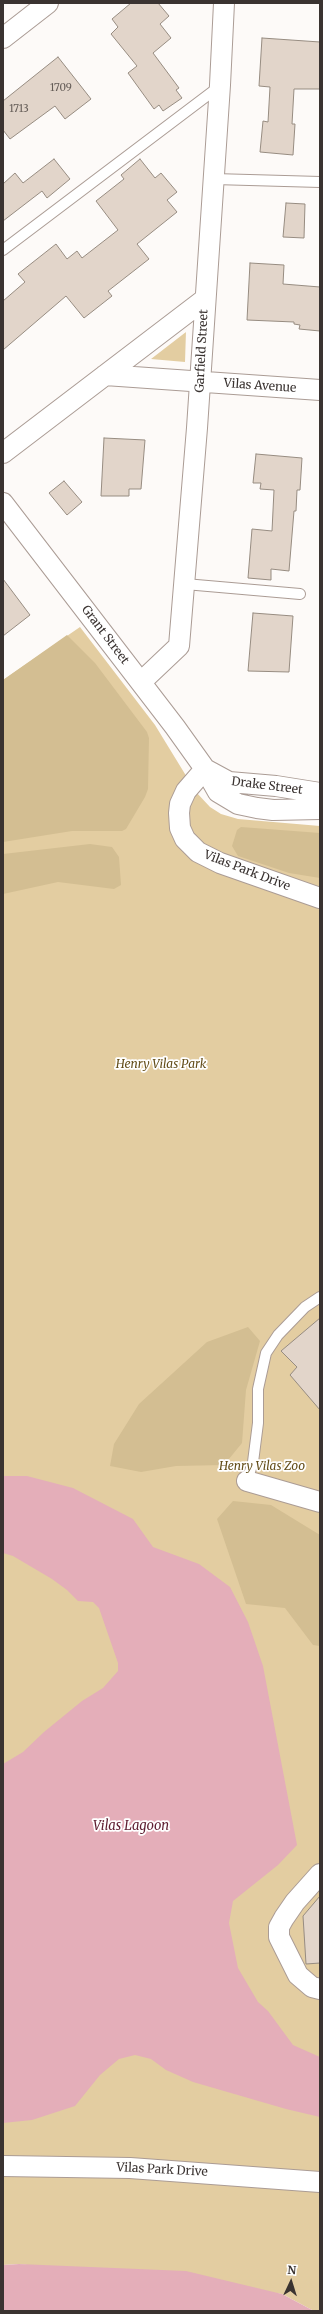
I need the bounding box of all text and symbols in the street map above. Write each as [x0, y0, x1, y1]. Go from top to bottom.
house number: 1709 [50, 82, 72, 94]
house number: 1713 [9, 103, 29, 115]
street label: Garfield Street [193, 309, 211, 393]
street label: Vilas Avenue [223, 376, 297, 396]
street label: Grant Street [78, 603, 132, 667]
street label: Drake Street [231, 774, 303, 798]
street label: Vilas Park Drive [202, 848, 292, 894]
park label: Henry Vilas Park [116, 1058, 206, 1072]
park label: Henry Vilas Zoo [219, 1460, 305, 1474]
water label: Vilas Lagoon [93, 1818, 169, 1834]
street label: Vilas Park Drive [116, 2160, 208, 2180]
north arrow [271, 2262, 311, 2302]
text: N [287, 2263, 297, 2277]

